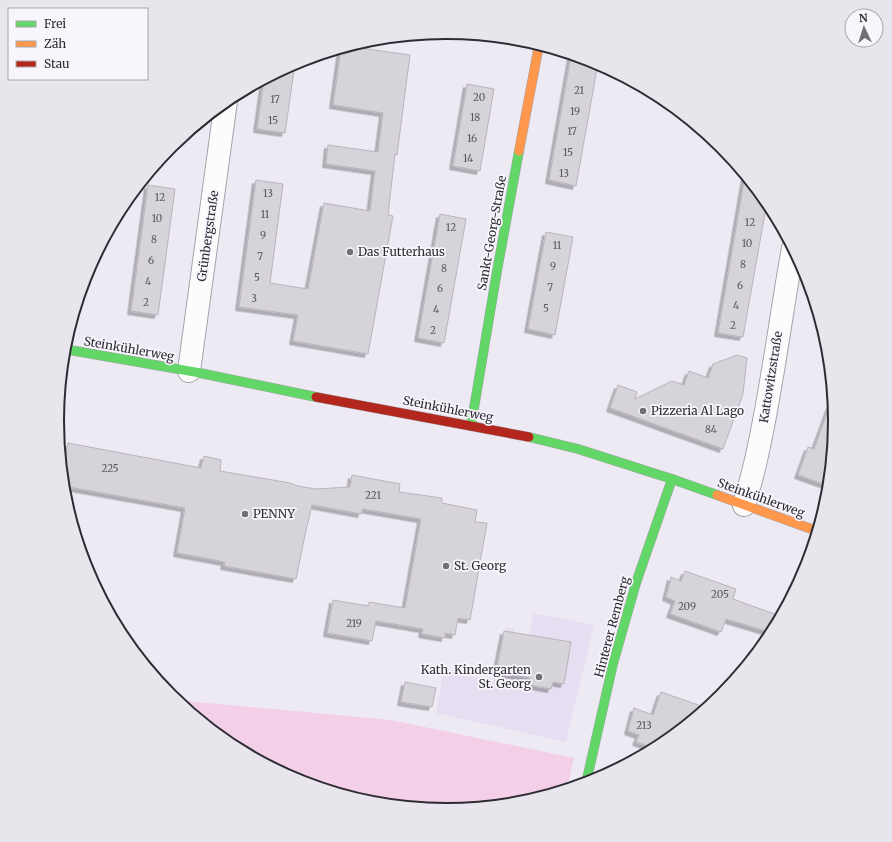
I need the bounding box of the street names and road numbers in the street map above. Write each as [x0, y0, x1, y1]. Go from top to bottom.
street label: Sankt-Georg-Straße [474, 174, 509, 292]
street label: Grünbergstraße [194, 189, 221, 283]
street label: Kattowitzstraße [756, 330, 785, 424]
street label: Steinkühlerweg [83, 333, 176, 364]
street label: Steinkühlerweg [402, 392, 495, 425]
street label: Steinkühlerweg [715, 475, 808, 521]
street label: Hinterer Remberg [591, 574, 632, 679]

